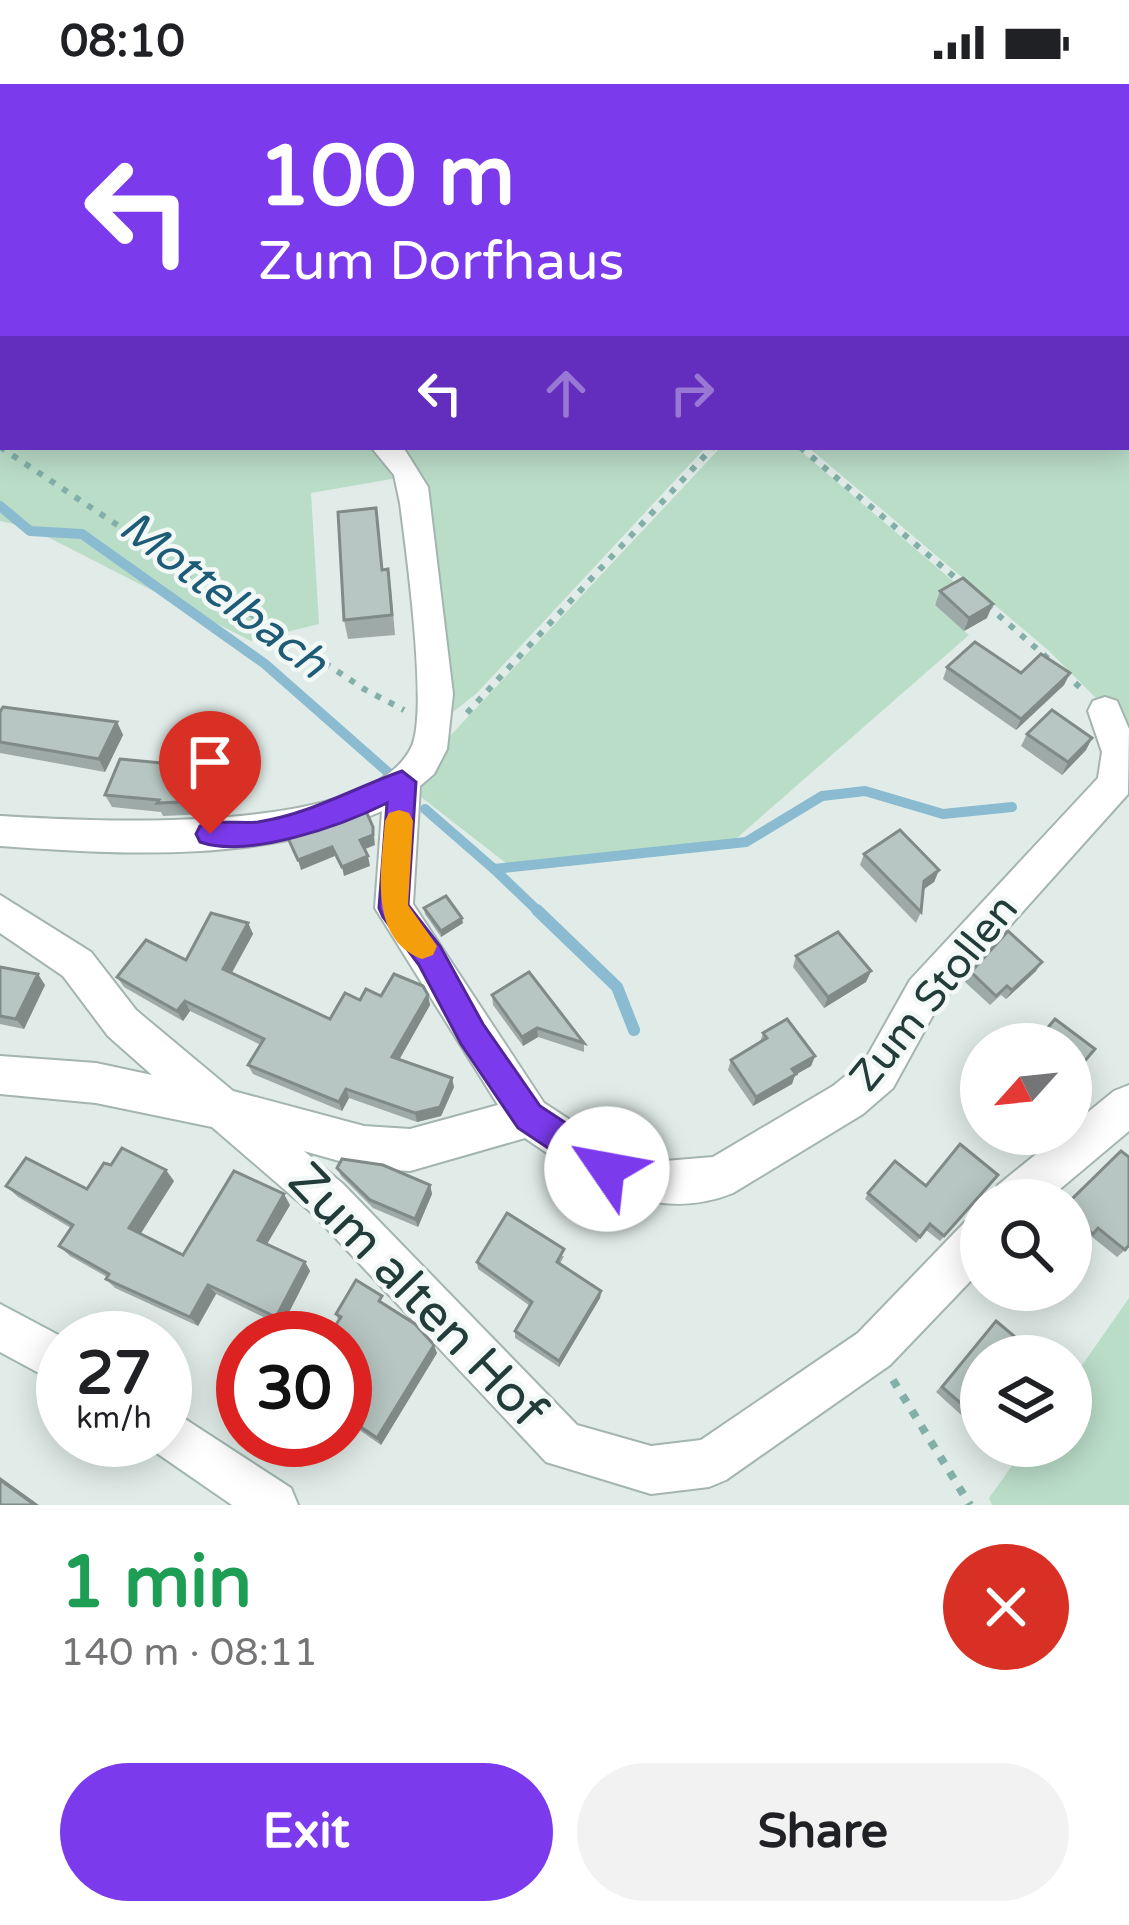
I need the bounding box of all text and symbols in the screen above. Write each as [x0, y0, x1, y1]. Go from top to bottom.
text: 08:10 [60, 15, 185, 69]
text: 100 m [258, 127, 515, 228]
icon: left [60, 132, 216, 288]
text: Zum Dorfhaus [258, 229, 624, 294]
icon: left [407, 360, 473, 426]
icon: ahead [533, 360, 599, 426]
icon: right [659, 360, 725, 426]
water label: Mottelbach [109, 499, 339, 691]
pin [159, 711, 261, 834]
icon: arrive [177, 729, 243, 795]
street label: Zum Stollen [839, 884, 1029, 1102]
north arrow [960, 1023, 1092, 1155]
map controls [960, 1023, 1092, 1467]
position arrow [544, 1106, 670, 1232]
street label: Zum alten Hof [275, 1150, 560, 1442]
button: search [960, 1179, 1092, 1311]
speed limit sign: 30 [216, 1311, 372, 1467]
button: layers [960, 1335, 1092, 1467]
text: 27 [76, 1338, 152, 1410]
text: km/h [76, 1400, 152, 1437]
text: 1 min [60, 1540, 252, 1627]
button: close [943, 1544, 1069, 1670]
text: 140 m · 08:11 [60, 1629, 318, 1676]
button: Exit [60, 1763, 553, 1901]
button: Share [577, 1763, 1069, 1901]

